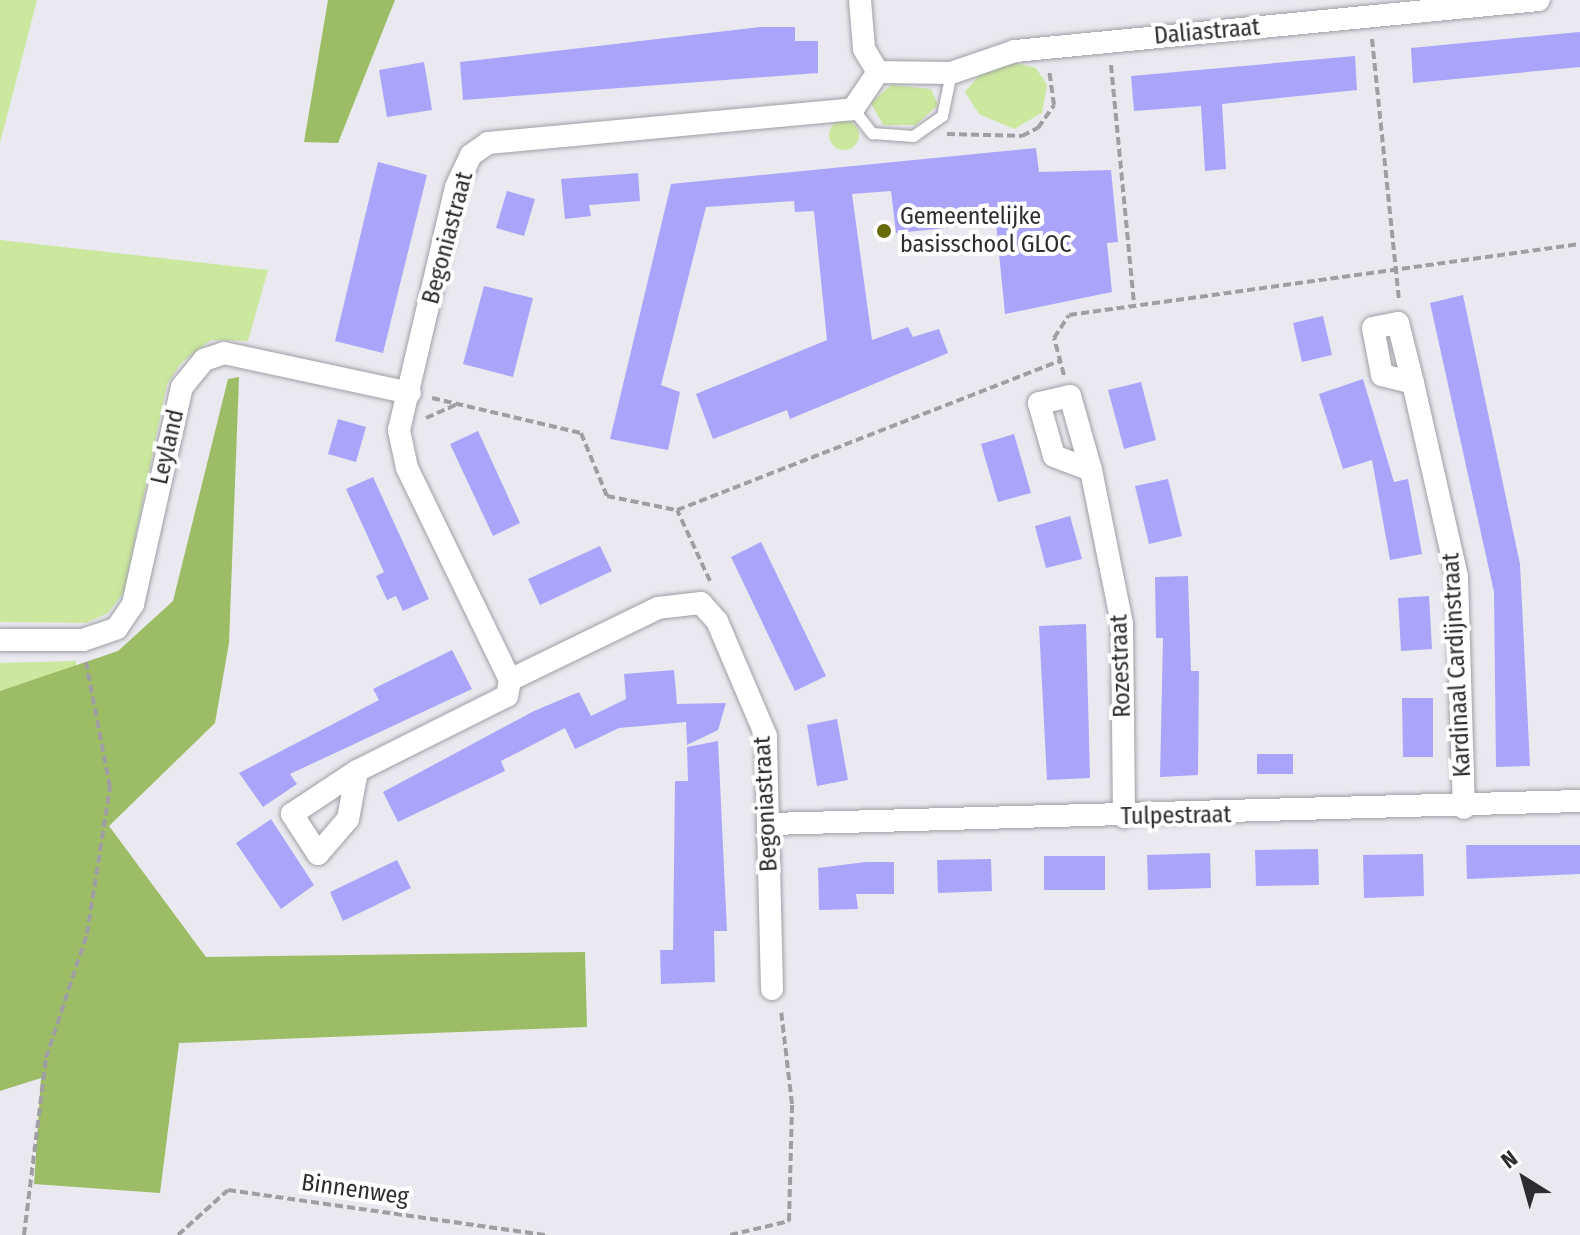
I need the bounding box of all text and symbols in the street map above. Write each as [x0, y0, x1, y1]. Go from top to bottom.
street label: Daliastraat [1153, 13, 1261, 51]
street label: Begoniastraat [417, 169, 479, 307]
place label: Gemeentelijke basisschool GLOC [900, 203, 1071, 259]
marker: Gemeentelijke basisschool GLOC [875, 222, 893, 240]
street label: Leyland [145, 407, 191, 487]
street label: Kardinaal Cardijnstraat [1437, 552, 1477, 778]
street label: Rozestraat [1105, 614, 1137, 718]
street label: Begoniastraat [748, 735, 784, 873]
street label: Tulpestraat [1120, 801, 1232, 831]
north arrow [1484, 1139, 1564, 1219]
text: N [1496, 1145, 1523, 1174]
street label: Binnenweg [300, 1168, 410, 1212]

